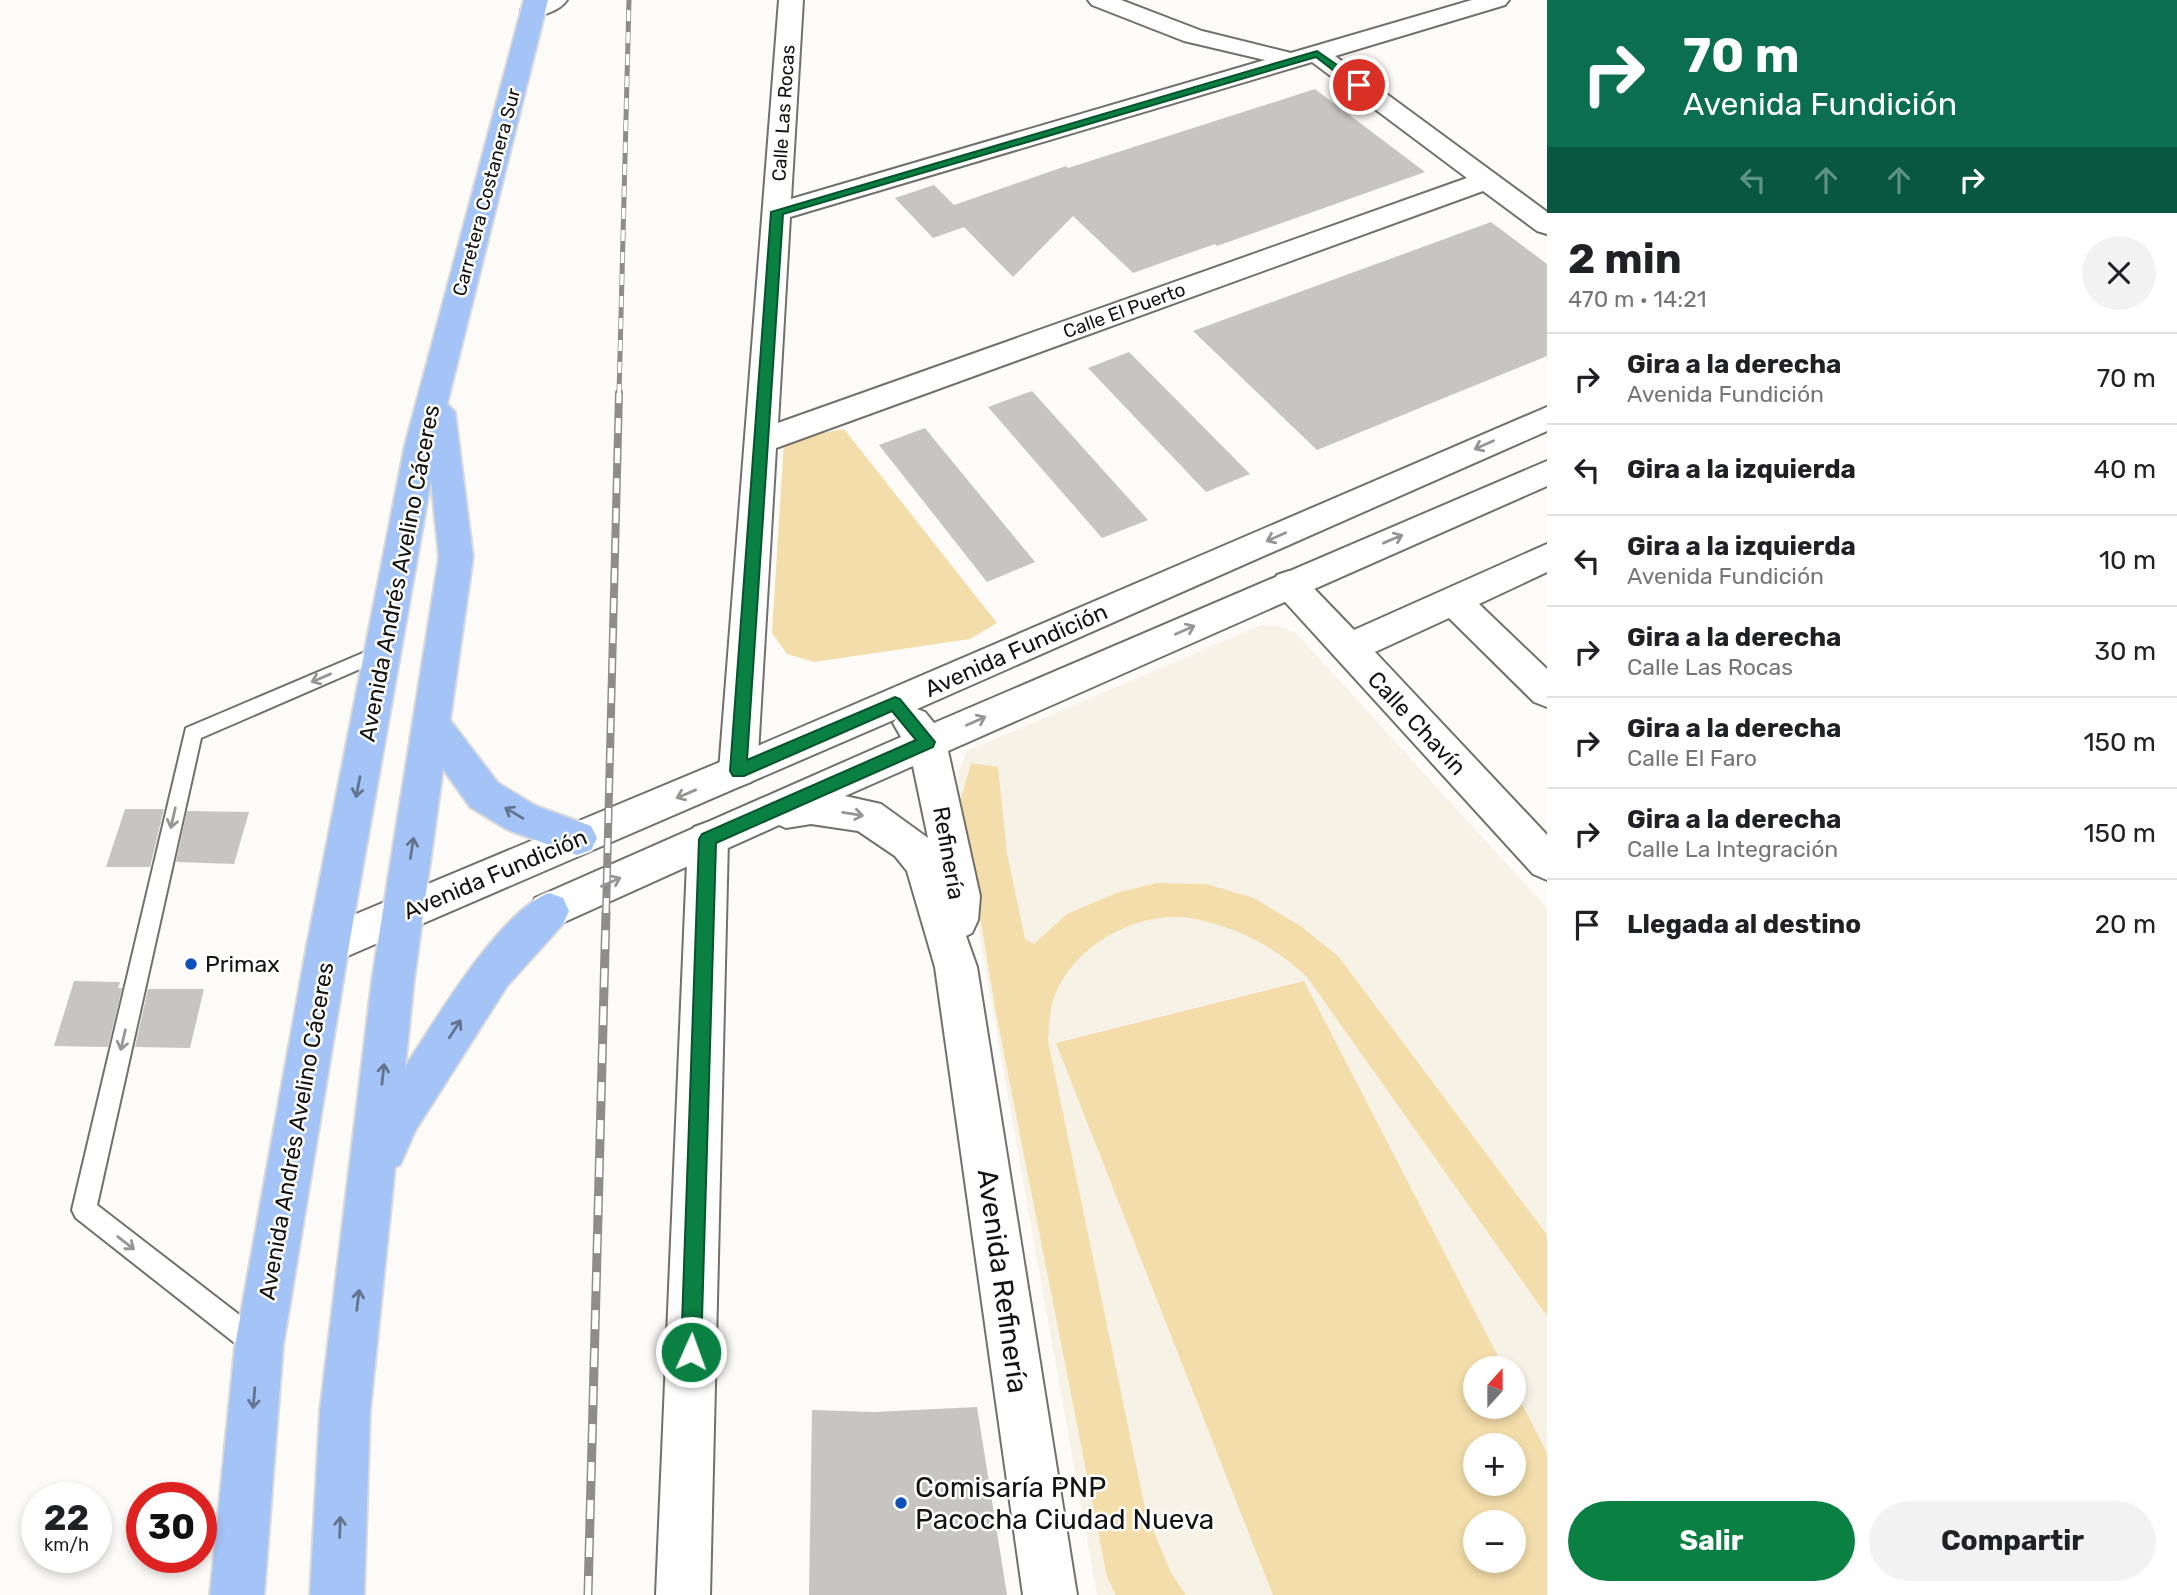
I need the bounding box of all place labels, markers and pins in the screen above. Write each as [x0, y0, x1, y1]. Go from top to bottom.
pin [1329, 55, 1389, 115]
place label: Primax [205, 950, 280, 978]
marker: Primax [183, 956, 199, 972]
place label: Comisaría PNP Pacocha Ciudad Nueva [915, 1471, 1214, 1536]
marker: Comisaría PNP Pacocha Ciudad Nueva [893, 1495, 909, 1511]

